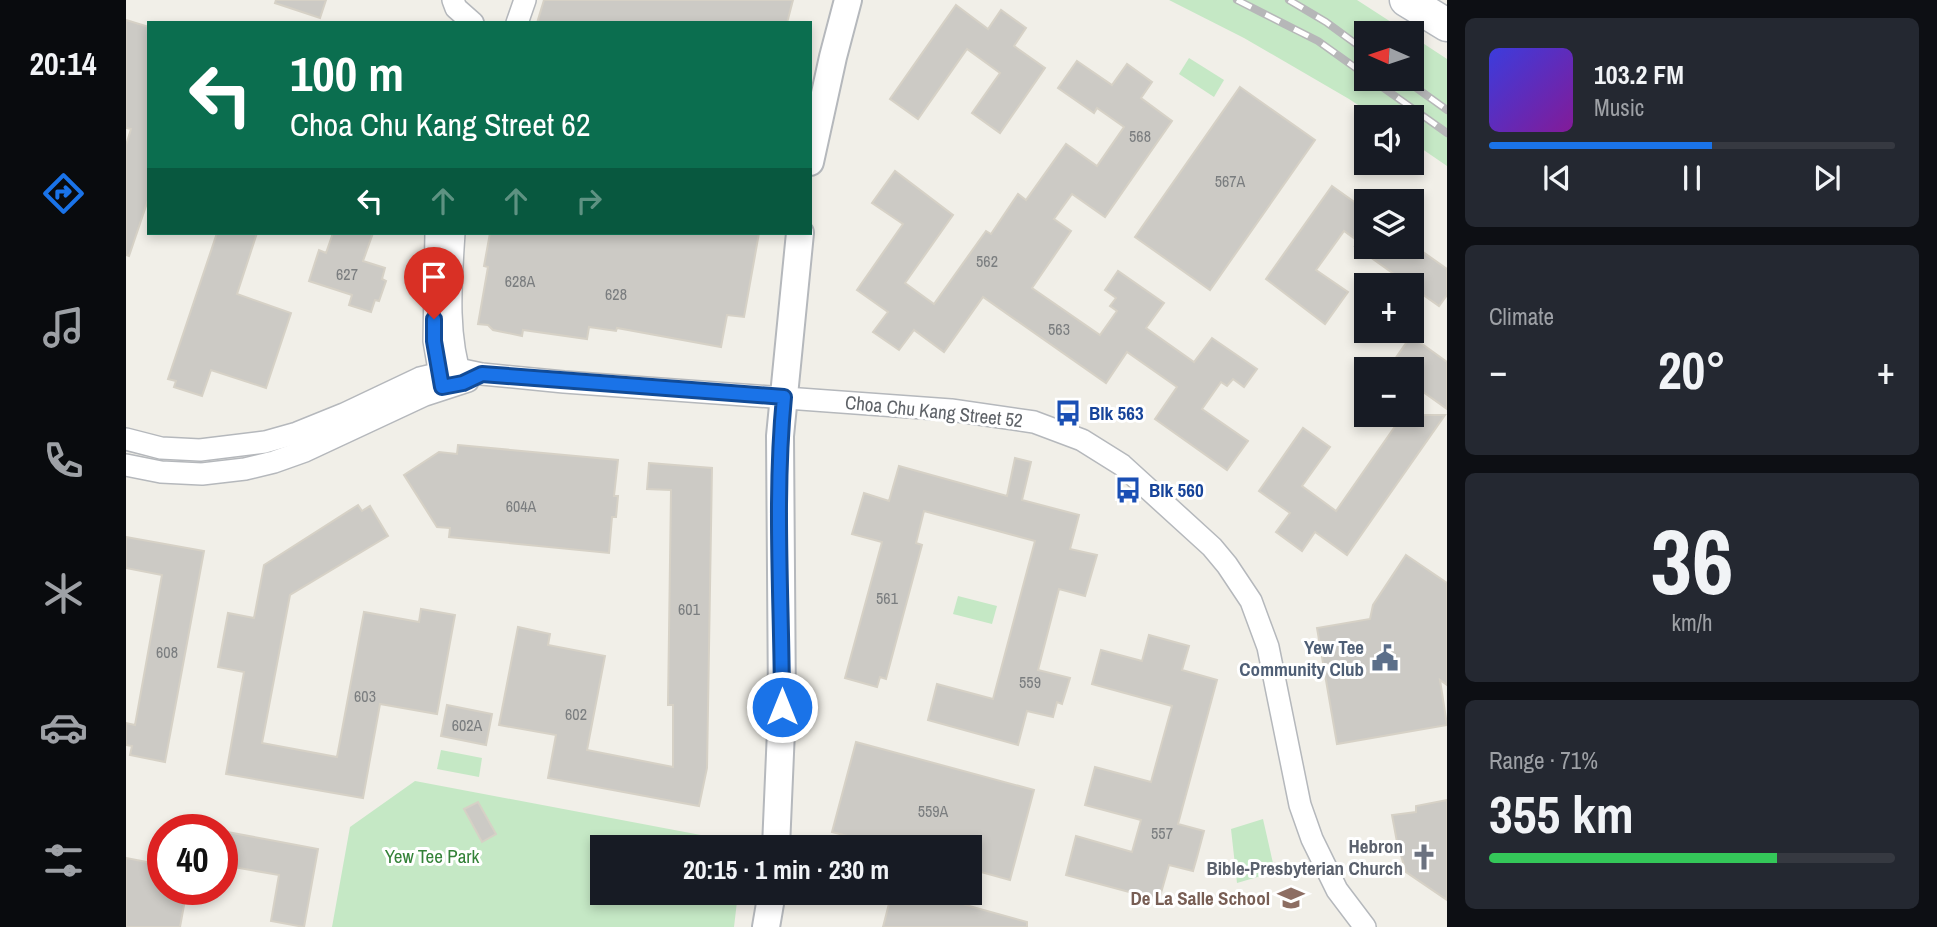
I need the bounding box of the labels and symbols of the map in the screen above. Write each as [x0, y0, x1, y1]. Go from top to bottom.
north arrow [1354, 21, 1424, 91]
house number: 568 [1129, 125, 1151, 147]
house number: 567A [1215, 170, 1246, 192]
pin [404, 247, 464, 319]
house number: 562 [976, 250, 998, 272]
house number: 627 [336, 263, 358, 285]
house number: 628A [505, 270, 536, 292]
house number: 628 [605, 283, 627, 305]
house number: 563 [1048, 318, 1070, 340]
street label: Choa Chu Kang Street 52 [844, 389, 1024, 433]
bus stop icon: Blk 563 [1053, 398, 1083, 428]
place label: Blk 563 [1089, 400, 1144, 426]
bus stop icon: Blk 560 [1113, 475, 1143, 505]
place label: Blk 560 [1149, 477, 1204, 503]
house number: 604A [506, 495, 537, 517]
house number: 561 [876, 587, 899, 609]
house number: 601 [678, 598, 701, 620]
place label: Yew Tee Community Club [1239, 634, 1364, 682]
house number: 608 [156, 641, 178, 663]
public building icon: Yew Tee Community Club [1370, 643, 1400, 673]
position arrow [745, 670, 819, 744]
house number: 559 [1019, 671, 1041, 693]
house number: 603 [354, 685, 376, 707]
house number: 602 [565, 703, 587, 725]
house number: 602A [452, 714, 483, 736]
house number: 559A [918, 800, 949, 822]
speed limit sign: 40 [147, 814, 238, 905]
house number: 557 [1151, 822, 1173, 844]
place label: Hebron Bible-Presbyterian Church [1206, 833, 1403, 881]
church icon: Hebron Bible-Presbyterian Church [1409, 842, 1439, 872]
park label: Yew Tee Park [385, 843, 480, 869]
school or university icon: De La Salle School [1276, 883, 1306, 913]
place label: De La Salle School [1131, 885, 1270, 911]

